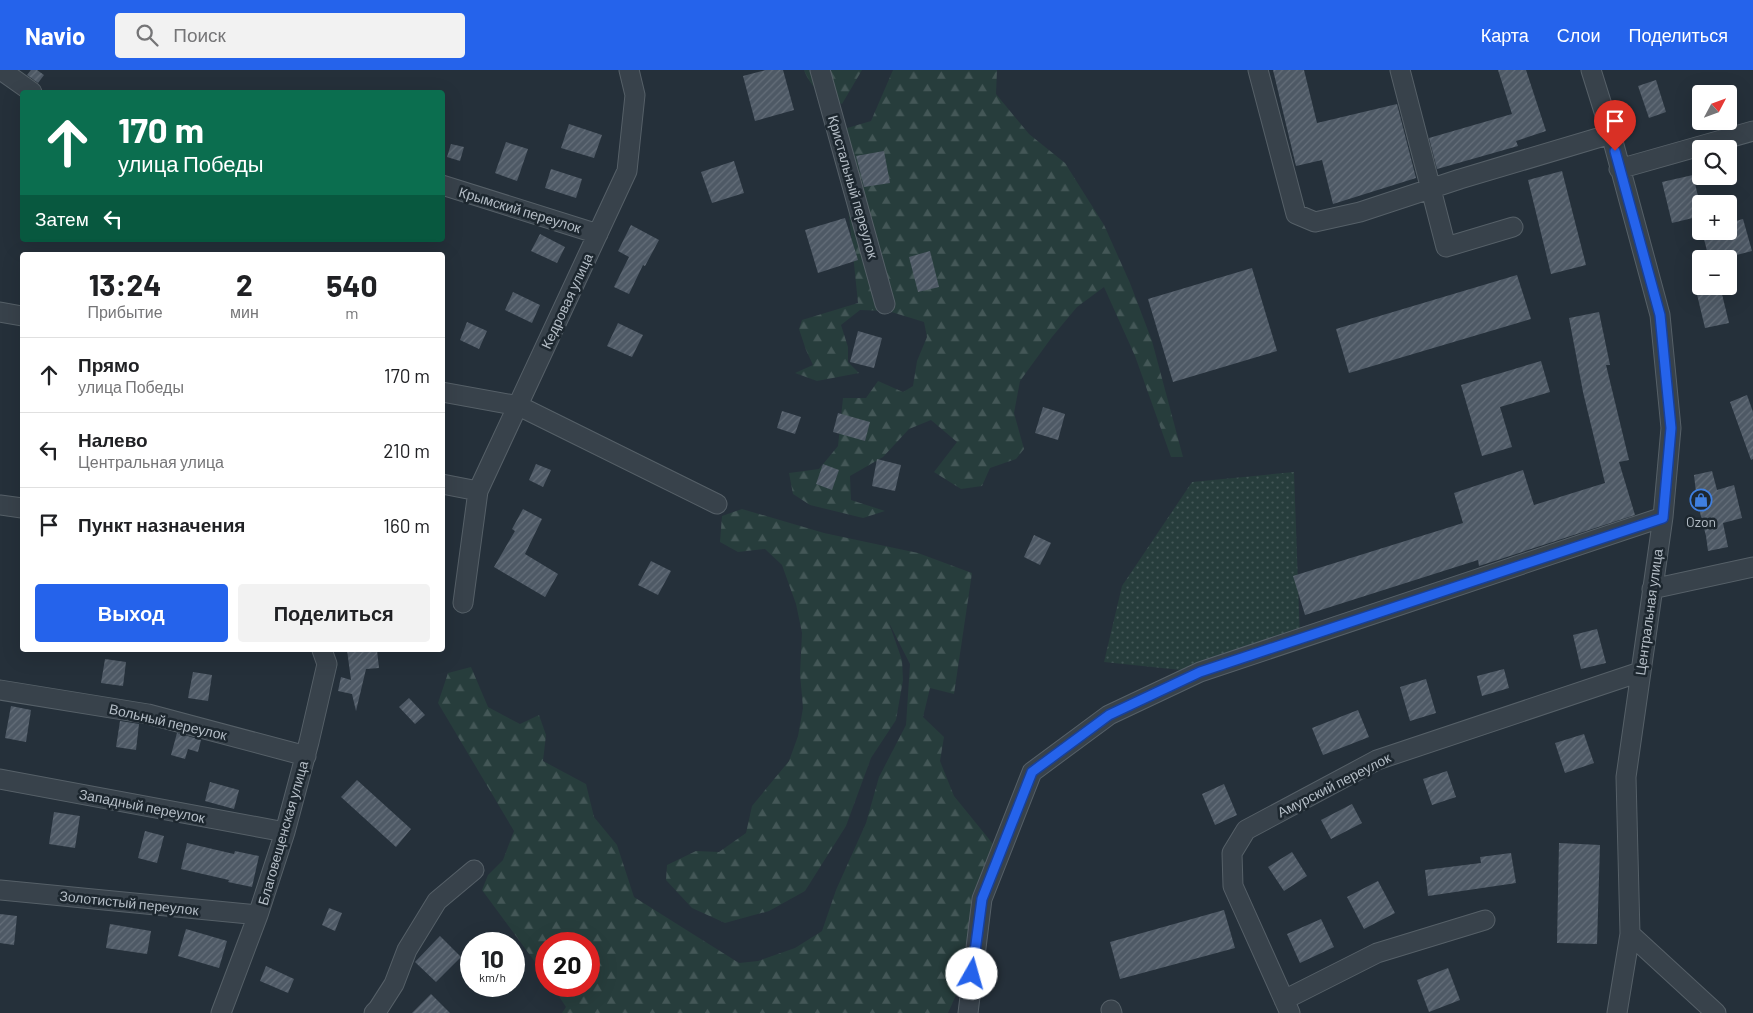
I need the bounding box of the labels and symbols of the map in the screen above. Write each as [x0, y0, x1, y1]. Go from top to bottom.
north arrow [1692, 85, 1738, 130]
pin [1594, 100, 1636, 151]
street label: Кристальный переулок [825, 113, 882, 261]
street label: Крымский переулок [457, 183, 584, 236]
street label: Кедровая улица [537, 250, 596, 351]
shop icon: Ozon [1689, 488, 1713, 512]
place label: Ozon [1686, 513, 1716, 530]
street label: Центральная улица [1631, 547, 1666, 676]
street label: Вольный переулок [108, 700, 230, 744]
street label: Амурский переулок [1274, 748, 1394, 821]
street label: Благовещенская улица [254, 758, 311, 907]
street label: Западный переулок [78, 785, 207, 826]
street label: Золотистый переулок [59, 887, 200, 918]
speed limit sign: 20 [535, 932, 600, 997]
position arrow [945, 947, 997, 999]

